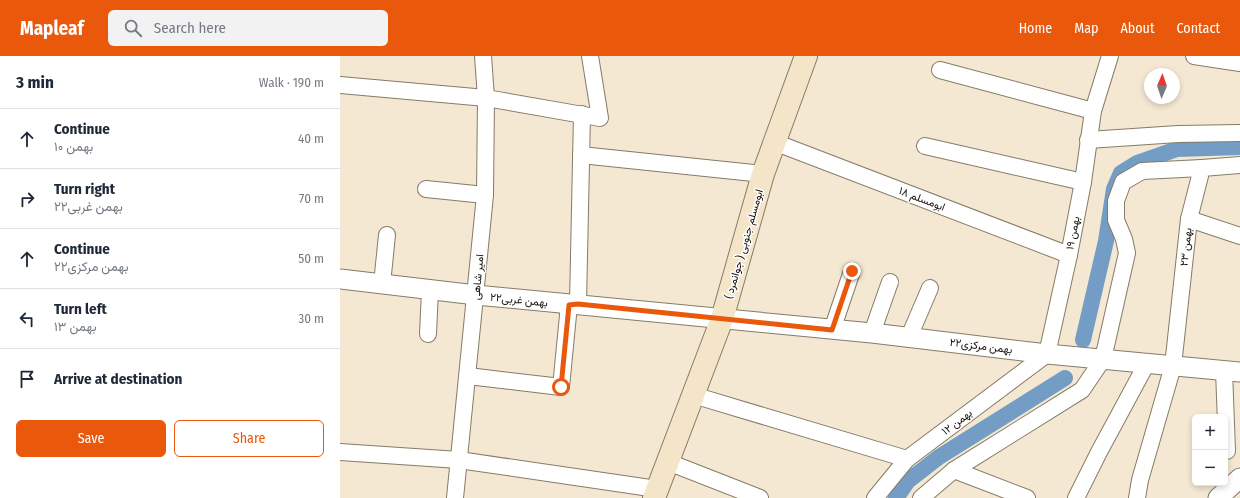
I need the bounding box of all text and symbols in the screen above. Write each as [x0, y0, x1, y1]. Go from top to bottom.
search box [108, 10, 388, 46]
text: Mapleaf [20, 17, 84, 40]
icon: search [122, 17, 144, 39]
text: Search here [154, 19, 226, 37]
text: Home [1019, 20, 1052, 37]
text: Map [1074, 20, 1098, 37]
text: About [1120, 20, 1155, 37]
text: Contact [1177, 20, 1220, 37]
north arrow [1144, 68, 1180, 104]
text: 3 min [16, 72, 54, 93]
text: Walk · 190 m [259, 75, 324, 90]
text: Continue [54, 120, 110, 138]
icon: ahead [16, 128, 38, 150]
text: 40 m [298, 131, 324, 146]
text: بهمن ۱۰ [54, 139, 93, 154]
text: Turn right [54, 180, 115, 198]
street label: ابومسلم ۱۸ [897, 184, 947, 215]
icon: right [16, 188, 38, 210]
street label: ابومسلم جنوبی ( جوانمرد ) [722, 188, 767, 301]
text: 70 m [299, 191, 324, 206]
text: ۲۲بهمن غربی [54, 199, 123, 214]
street label: بهمن ۱۹ [1063, 215, 1083, 251]
street label: بهمن ۲۳ [1178, 227, 1194, 267]
text: Continue [54, 240, 110, 258]
icon: ahead [16, 248, 38, 270]
text: 50 m [298, 251, 324, 266]
street label: امیر شاهی [470, 254, 486, 300]
text: ۲۲بهمن مرکزی [54, 259, 129, 274]
route end [843, 262, 861, 280]
street label: ۲۲بهمن غربی [489, 290, 549, 310]
text: Turn left [54, 300, 107, 318]
icon: left [16, 308, 38, 330]
text: 30 m [298, 311, 324, 326]
text: بهمن ۱۳ [54, 319, 97, 334]
street label: ۲۲بهمن مرکزی [949, 336, 1013, 356]
icon: arrive [16, 368, 38, 390]
text: Arrive at destination [54, 370, 182, 388]
route start [552, 378, 570, 396]
street label: بهمن ۱۲ [939, 406, 975, 438]
map controls [1192, 414, 1228, 486]
button: + [1192, 414, 1228, 450]
button: Save [16, 420, 166, 457]
button: Share [174, 420, 324, 457]
button: − [1192, 450, 1228, 486]

